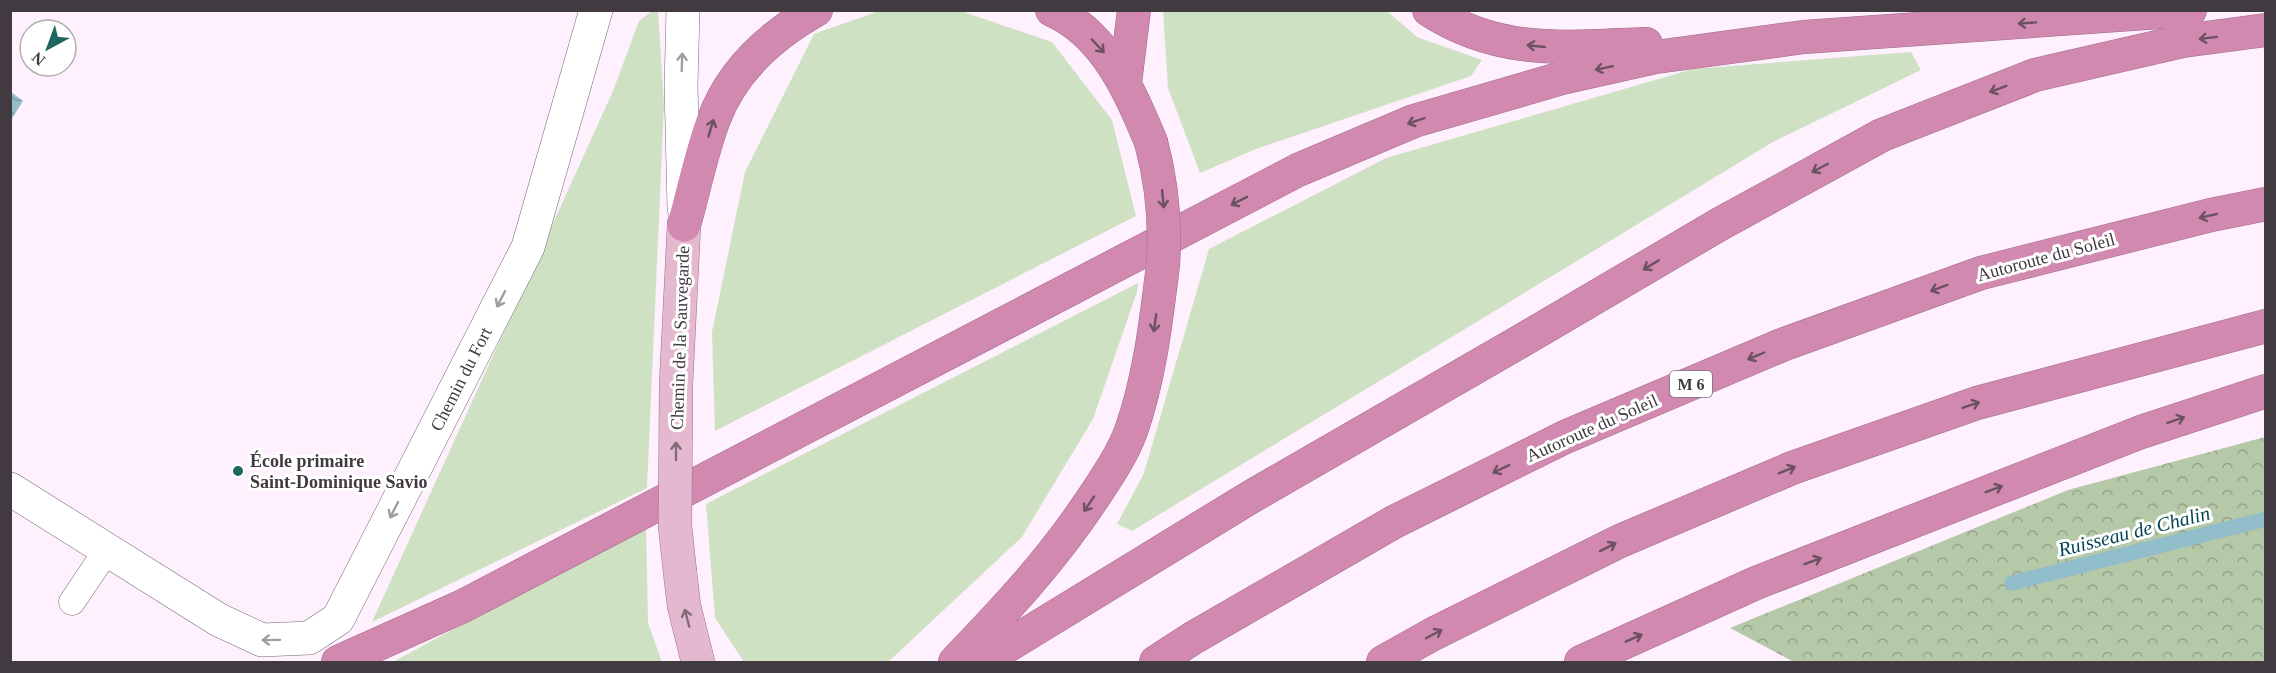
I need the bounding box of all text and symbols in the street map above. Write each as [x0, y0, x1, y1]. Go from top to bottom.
one-way arrow [2018, 17, 2038, 28]
north arrow [18, 18, 78, 78]
one-way arrow [2198, 33, 2218, 44]
one-way arrow [1091, 38, 1105, 53]
one-way arrow [1526, 40, 1546, 51]
text: N [28, 48, 48, 69]
one-way arrow [676, 52, 687, 72]
one-way arrow [1595, 63, 1614, 75]
one-way arrow [1989, 84, 2008, 95]
one-way arrow [1408, 116, 1426, 127]
one-way arrow [706, 119, 717, 138]
one-way arrow [1812, 163, 1830, 174]
one-way arrow [1158, 189, 1169, 209]
one-way arrow [1230, 195, 1248, 207]
one-way arrow [2199, 211, 2218, 222]
street label: Autoroute du Soleil [1975, 229, 2117, 285]
street label: Chemin de la Sauvegarde [667, 245, 693, 431]
one-way arrow [1643, 259, 1660, 271]
one-way arrow [1930, 284, 1949, 295]
one-way arrow [495, 289, 506, 307]
one-way arrow [1150, 313, 1161, 332]
street label: Chemin du Fort [426, 324, 496, 434]
one-way arrow [1747, 351, 1766, 362]
road number: M 6 [1670, 371, 1712, 397]
street label: Autoroute du Soleil [1523, 390, 1661, 466]
one-way arrow [1961, 398, 1980, 409]
one-way arrow [2166, 414, 2185, 425]
one-way arrow [670, 442, 682, 462]
place label: École primaire Saint-Dominique Savio [250, 450, 428, 492]
marker: École primaire Saint-Dominique Savio [231, 464, 245, 478]
one-way arrow [1493, 464, 1511, 476]
one-way arrow [1778, 464, 1796, 475]
one-way arrow [1984, 483, 2003, 494]
one-way arrow [1083, 495, 1095, 512]
one-way arrow [388, 501, 400, 518]
water label: Ruisseau de Chalin [2055, 502, 2212, 561]
one-way arrow [1599, 541, 1617, 552]
one-way arrow [1803, 555, 1821, 566]
one-way arrow [680, 609, 692, 628]
one-way arrow [1424, 628, 1442, 639]
one-way arrow [1624, 631, 1642, 643]
one-way arrow [262, 634, 282, 645]

